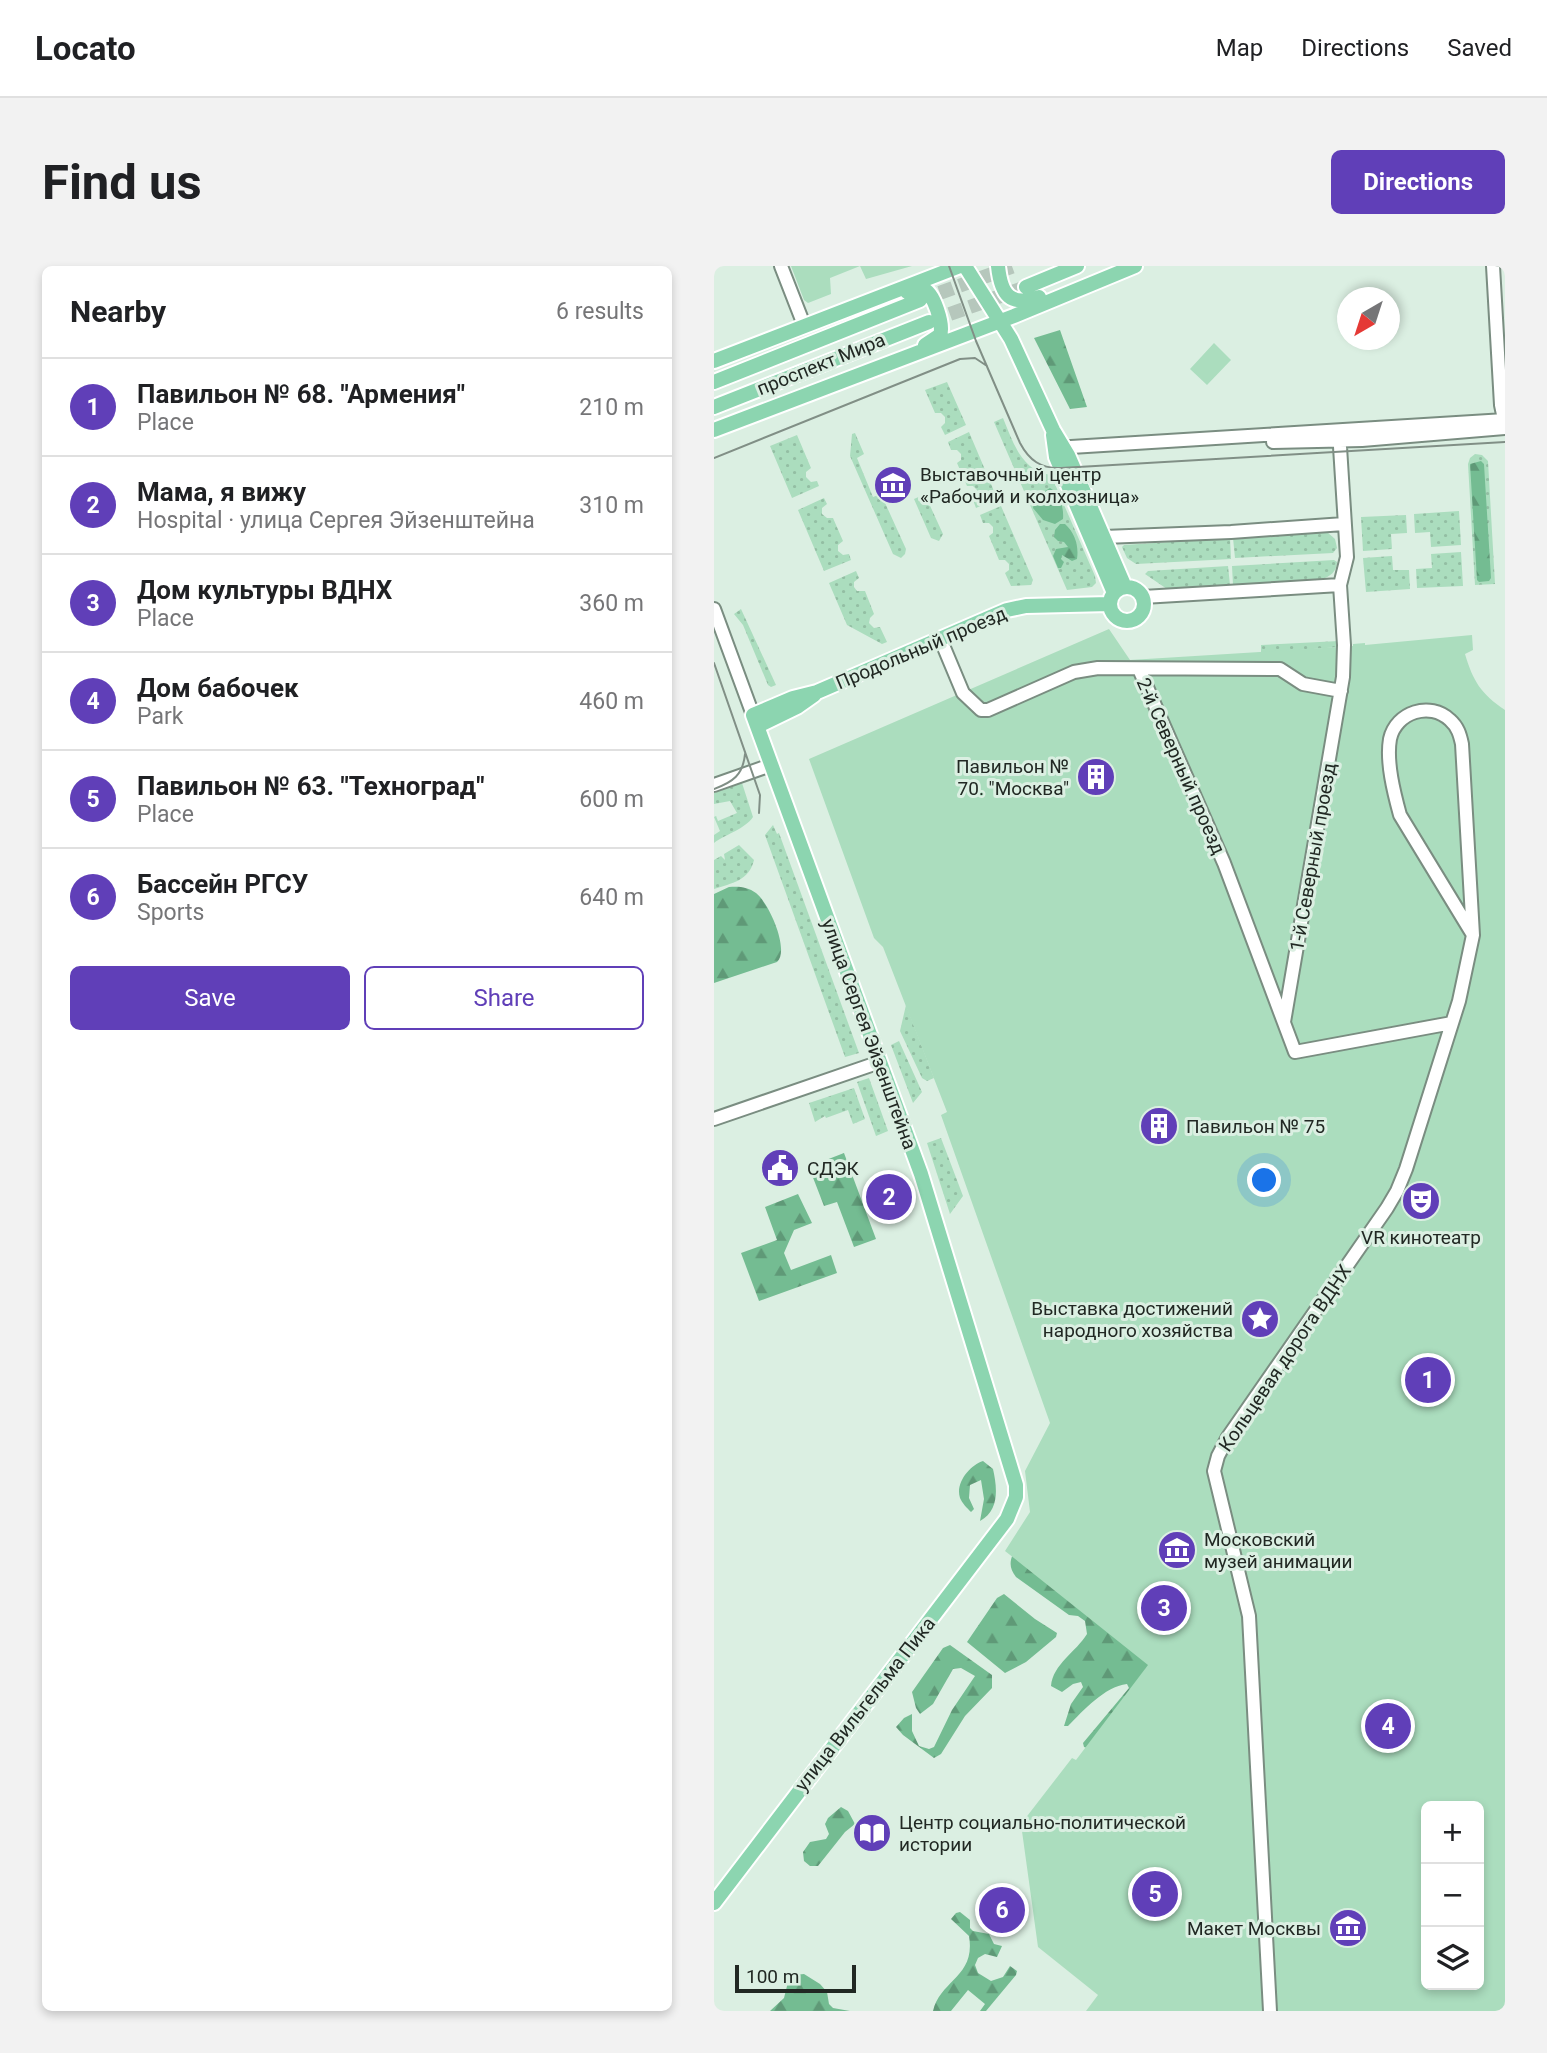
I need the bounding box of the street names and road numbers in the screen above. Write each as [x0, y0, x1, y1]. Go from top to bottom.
street label: проспект Мира [754, 328, 888, 400]
street label: Продольный проезд [832, 602, 1010, 694]
street label: 2-й Северный проезд [1132, 674, 1230, 858]
street label: 1-й Северный проезд [1285, 761, 1341, 953]
street label: улица Сергея Эйзенштейна [817, 916, 921, 1152]
street label: Кольцевая дорога ВДНХ [1214, 1260, 1356, 1456]
street label: улица Вильгельма Пика [790, 1612, 940, 1796]

